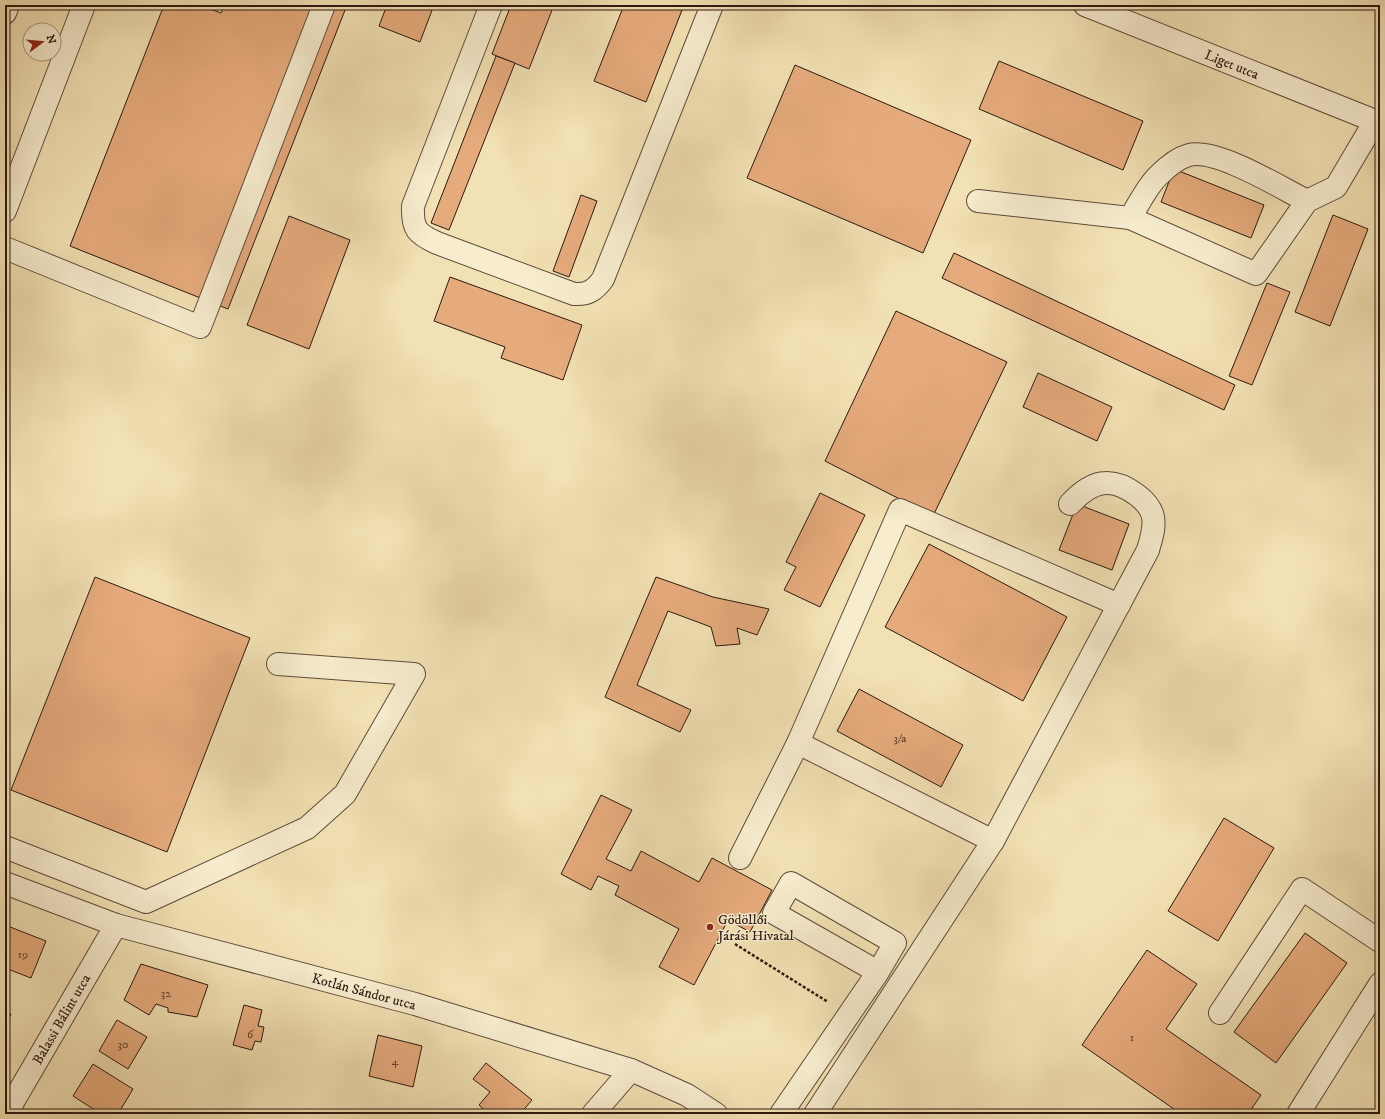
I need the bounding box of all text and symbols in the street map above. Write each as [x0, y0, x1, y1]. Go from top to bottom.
north arrow [22, 22, 62, 62]
text: N [43, 33, 59, 46]
street label: Liget utca [1202, 46, 1261, 84]
house number: 3/a [894, 731, 907, 746]
place label: Gödöllői Járási Hivatal [716, 911, 795, 945]
marker: Gödöllői Járási Hivatal [705, 922, 715, 932]
house number: 19 [18, 947, 28, 962]
street label: Kotlán Sándor utca [310, 969, 418, 1015]
street label: Balassi Bálint utca [29, 971, 95, 1068]
house number: 32 [161, 986, 171, 1001]
house number: 6 [247, 1027, 254, 1042]
house number: 1 [1130, 1030, 1134, 1045]
house number: 30 [118, 1037, 128, 1052]
house number: 4 [392, 1054, 400, 1069]

